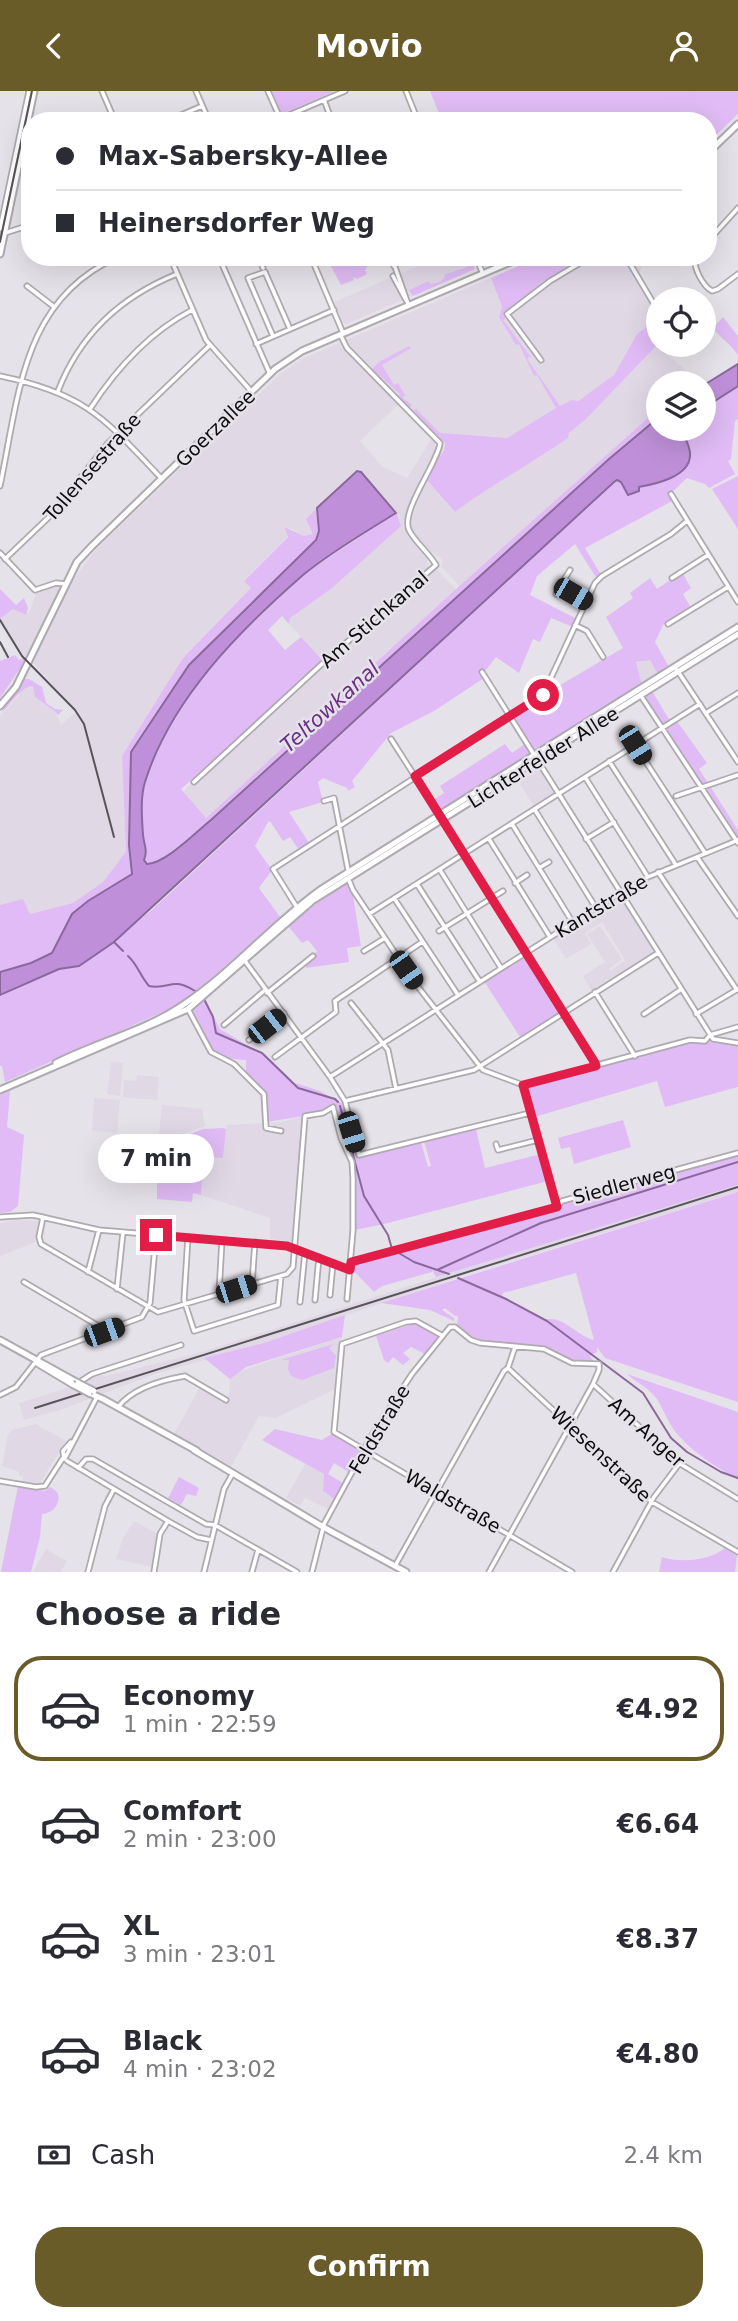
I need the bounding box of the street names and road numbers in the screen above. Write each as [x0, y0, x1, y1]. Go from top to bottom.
street label: Goerzallee [171, 385, 259, 471]
street label: Tollensestraße [38, 408, 145, 526]
street label: Am Stichkanal [315, 566, 433, 672]
street label: Lichterfelder Allee [464, 702, 622, 812]
street label: Kantstraße [551, 870, 651, 942]
street label: Siedlerweg [570, 1160, 678, 1208]
street label: Feldstraße [344, 1381, 414, 1477]
street label: Am Anger [605, 1392, 689, 1472]
street label: Wiesenstraße [546, 1402, 656, 1506]
street label: Waldstraße [401, 1465, 505, 1537]

